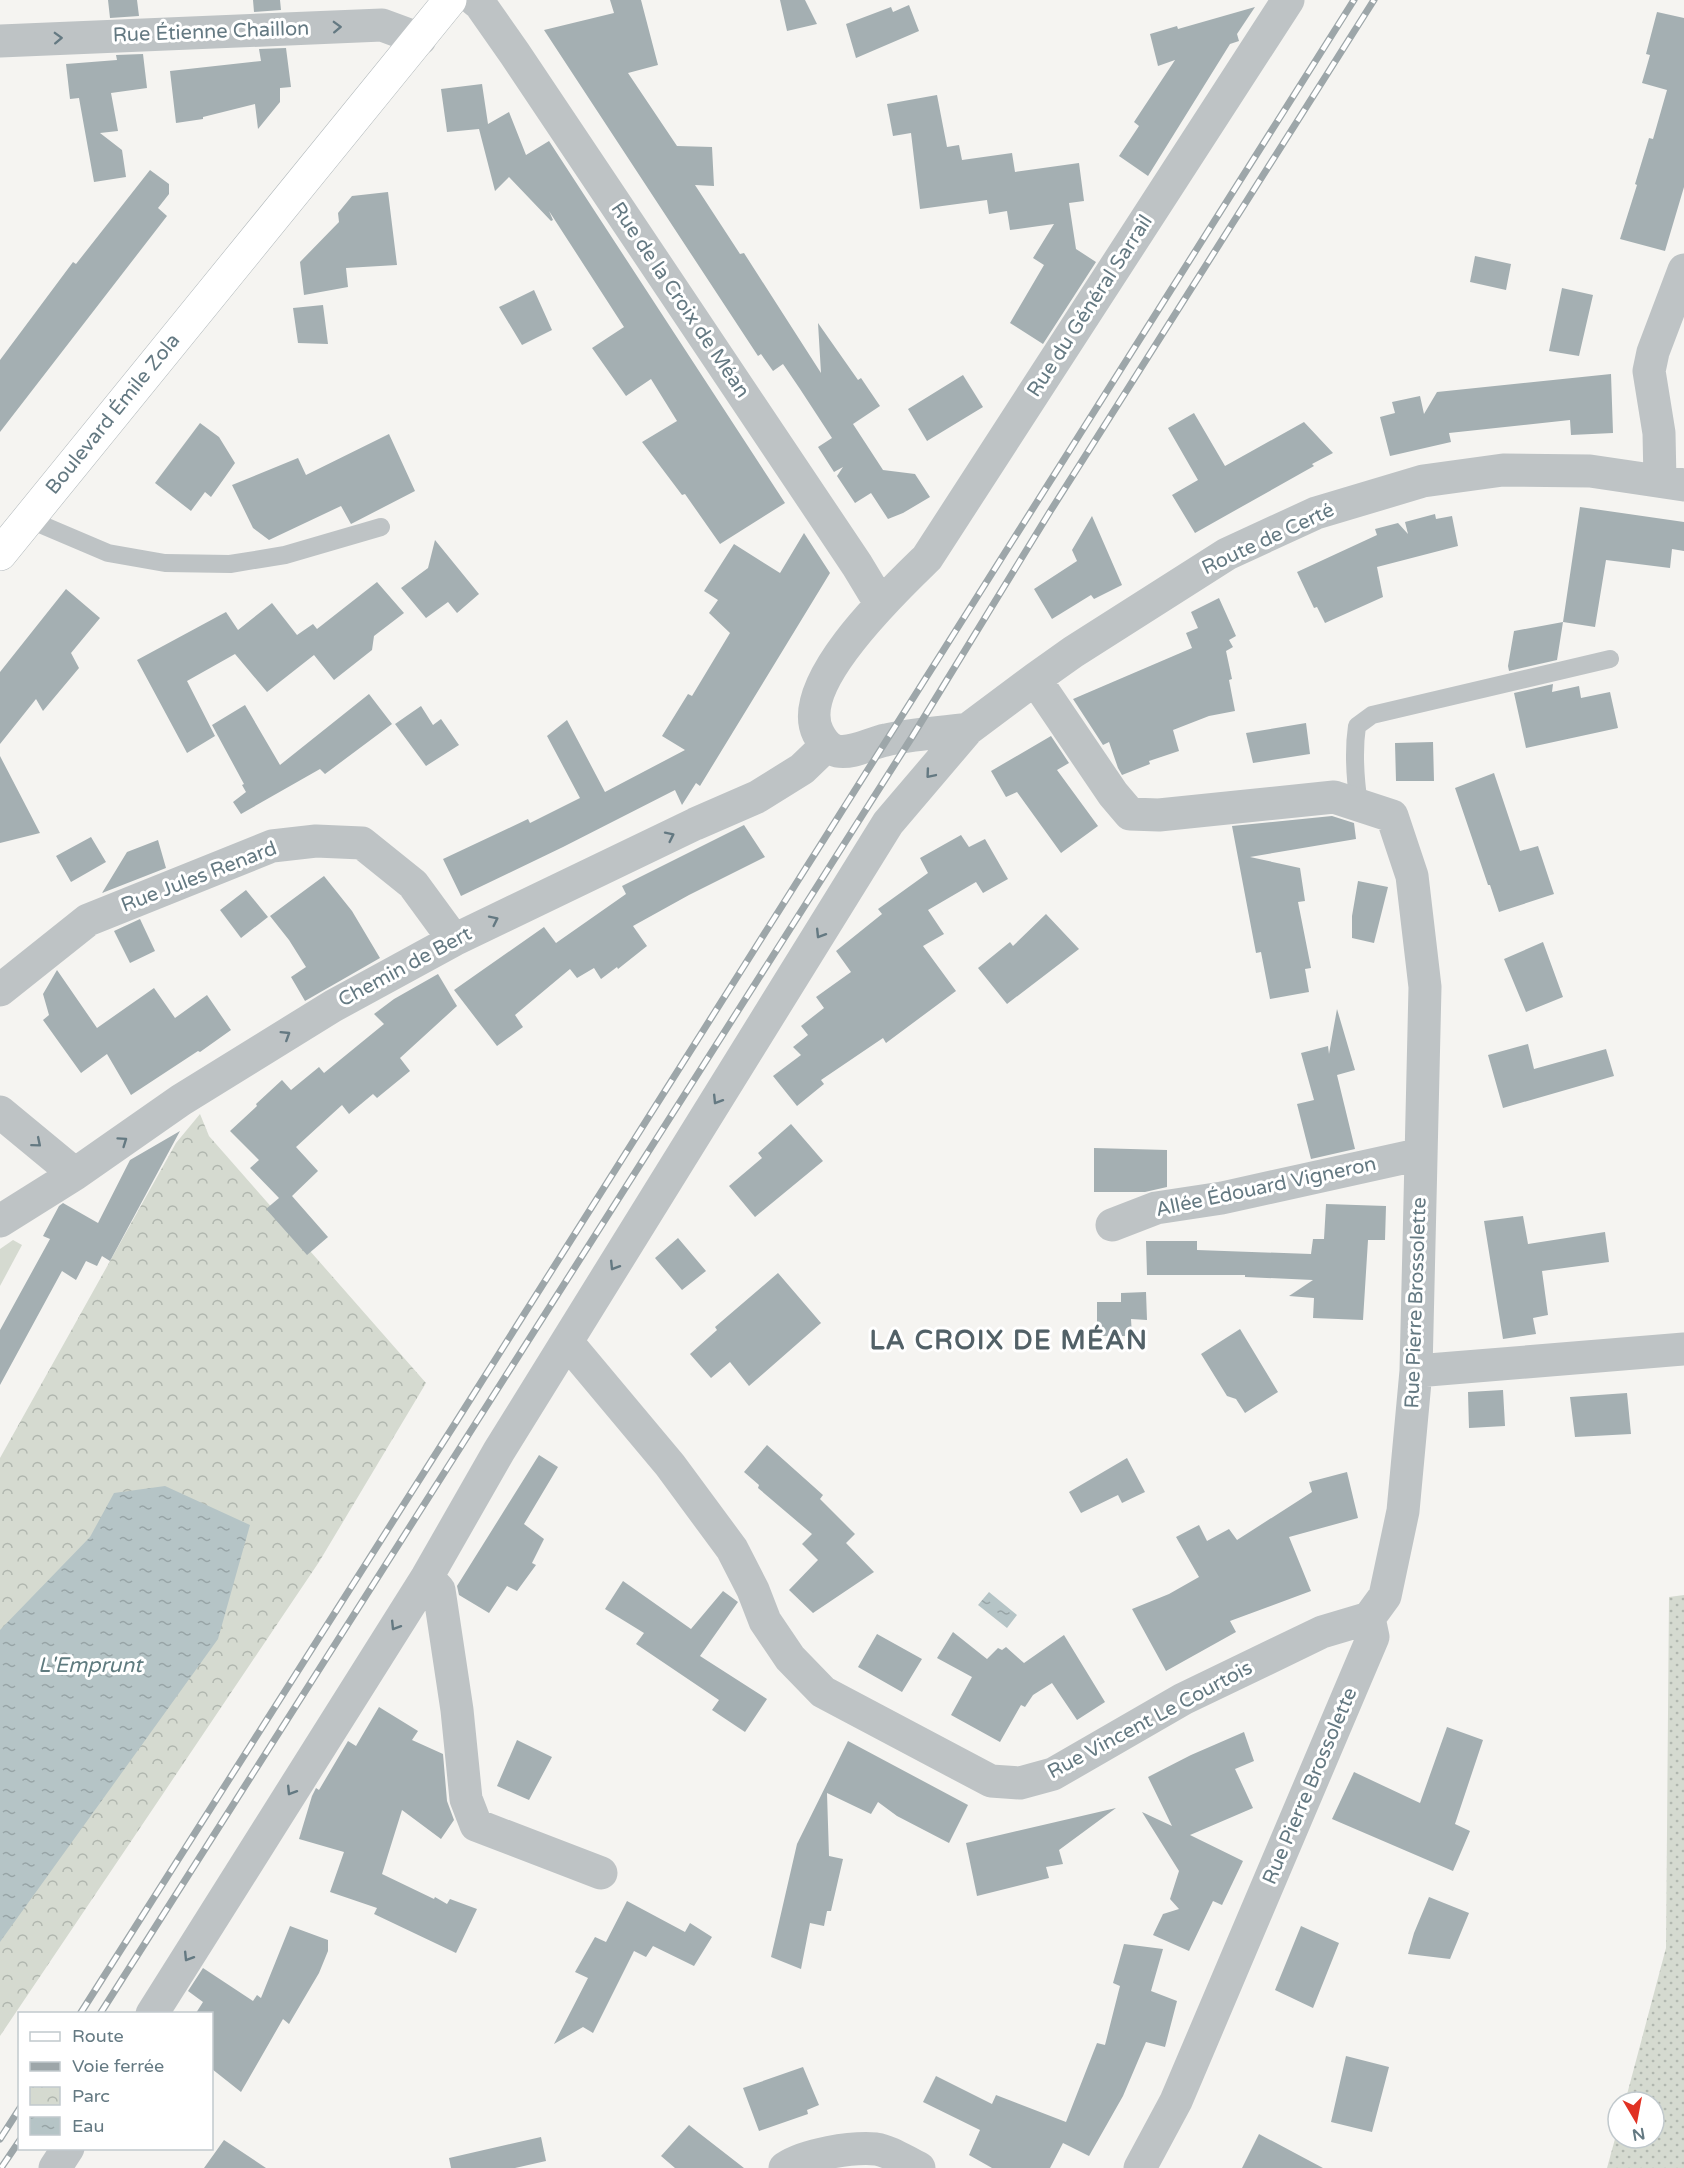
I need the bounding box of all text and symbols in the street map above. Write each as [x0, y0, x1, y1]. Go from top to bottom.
street label: Rue Étienne Chaillon [112, 16, 310, 47]
one-way arrow [333, 21, 342, 34]
one-way arrow [54, 32, 63, 45]
street label: Rue de la Croix de Méan [606, 198, 754, 402]
street label: Rue du Général Sarrail [1022, 211, 1158, 401]
street label: Boulevard Émile Zola [40, 328, 185, 499]
street label: Route de Certé [1198, 498, 1338, 580]
one-way arrow [926, 767, 937, 778]
one-way arrow [663, 832, 674, 843]
street label: Rue Jules Renard [118, 836, 280, 918]
one-way arrow [487, 916, 498, 928]
street label: Chemin de Bert [334, 922, 476, 1012]
one-way arrow [815, 928, 827, 938]
one-way arrow [280, 1030, 290, 1042]
one-way arrow [712, 1094, 724, 1104]
one-way arrow [31, 1136, 42, 1147]
one-way arrow [116, 1137, 127, 1148]
street label: Allée Édouard Vigneron [1153, 1151, 1379, 1222]
street label: Rue Pierre Brossolette [1400, 1197, 1432, 1409]
one-way arrow [610, 1260, 622, 1270]
district label: LA CROIX DE MÉAN [870, 1324, 1148, 1356]
one-way arrow [391, 1619, 402, 1630]
water label: L'Emprunt [38, 1653, 144, 1678]
street label: Rue Vincent Le Courtois [1044, 1656, 1256, 1784]
street label: Rue Pierre Brossolette [1258, 1684, 1362, 1888]
one-way arrow [288, 1785, 299, 1796]
one-way arrow [183, 1951, 195, 1961]
legend [18, 2012, 213, 2150]
text: Route [72, 2025, 124, 2047]
text: Voie ferrée [72, 2055, 164, 2077]
text: Parc [72, 2085, 110, 2107]
north arrow [1606, 2090, 1666, 2150]
text: Eau [72, 2115, 104, 2137]
text: N [1630, 2123, 1646, 2145]

